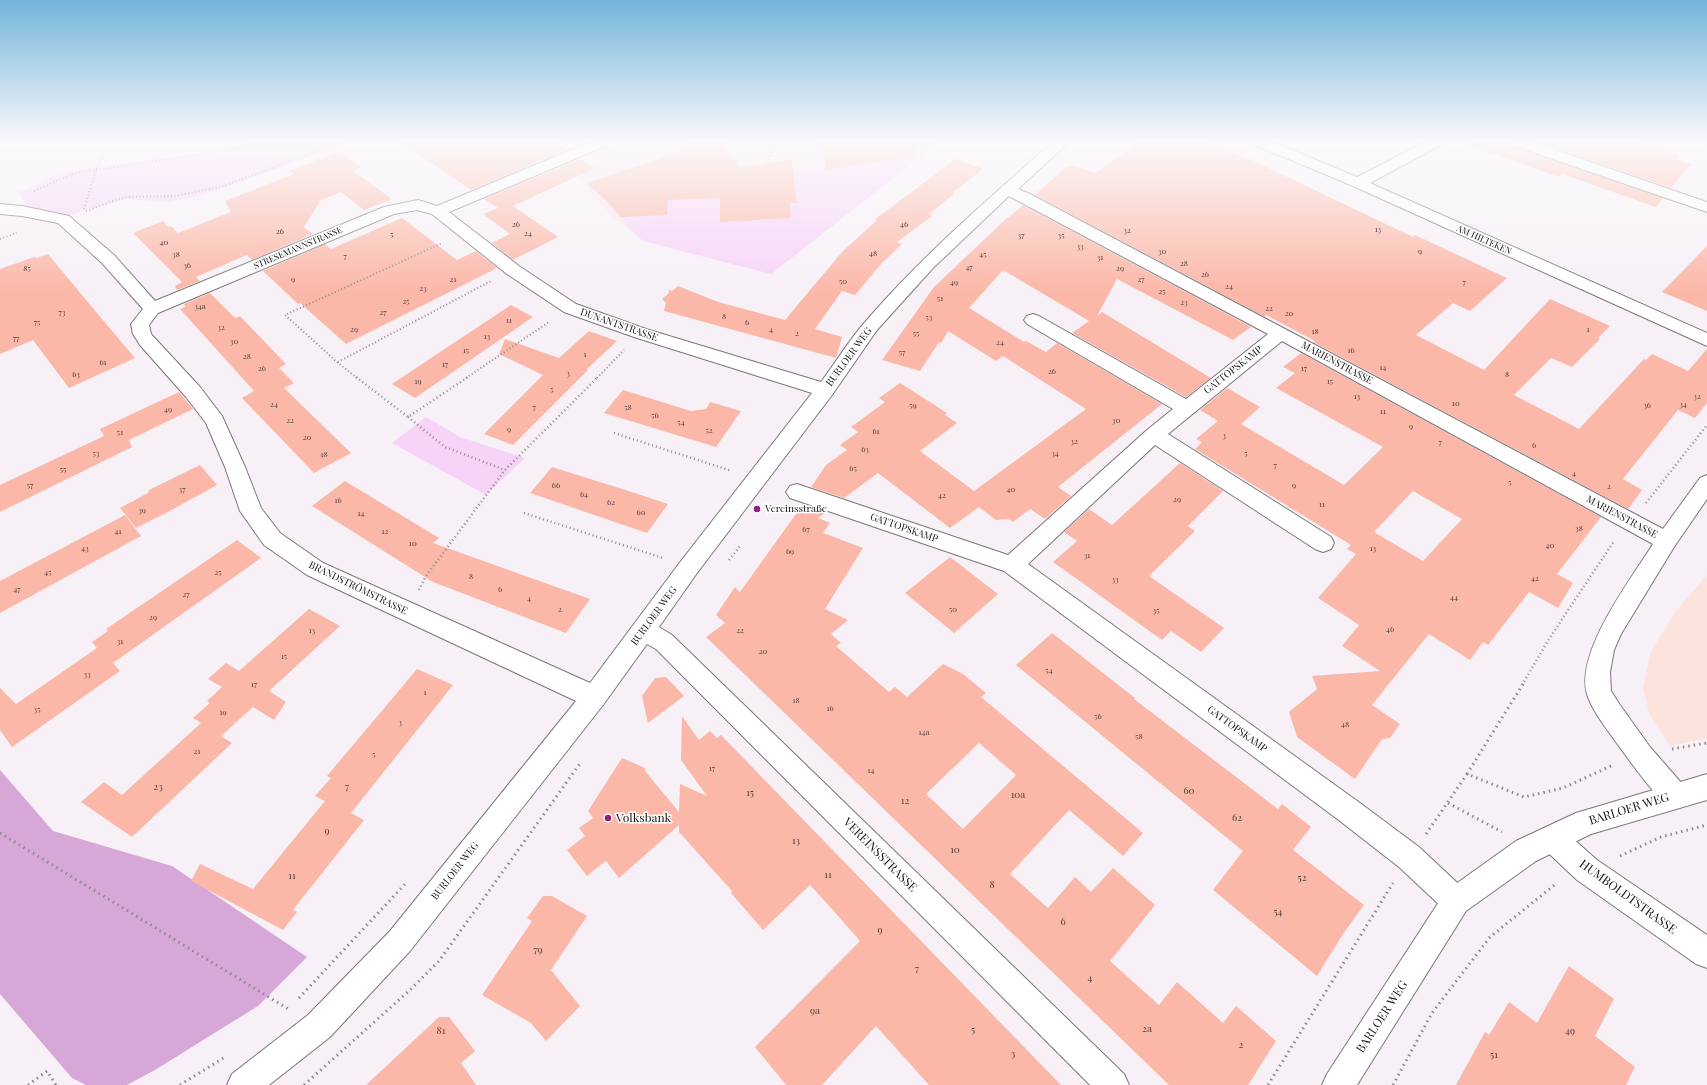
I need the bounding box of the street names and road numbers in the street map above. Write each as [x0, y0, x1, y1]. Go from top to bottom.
street label: AM HILTEKEN [1455, 223, 1513, 257]
street label: STRESEMANNSTRASSE [252, 224, 344, 272]
street label: DUNANTSTRASSE [578, 306, 660, 344]
street label: BURLOER WEG [824, 325, 874, 389]
street label: MARIENSTRASSE [1299, 339, 1375, 387]
street label: GATTOPSKAMP [1201, 343, 1265, 397]
street label: MARIENSTRASSE [1584, 493, 1660, 541]
street label: GATTOPSKAMP [868, 511, 940, 545]
street label: BRANDSTRÖMSTRASSE [307, 559, 409, 617]
street label: BURLOER WEG [629, 584, 679, 648]
street label: GATTOPSKAMP [1205, 703, 1269, 755]
street label: BARLOER WEG [1587, 790, 1671, 828]
street label: VEREINSSTRASSE [840, 815, 920, 895]
street label: BURLOER WEG [429, 840, 481, 902]
street label: HUMBOLDTSTRASSE [1577, 857, 1679, 937]
street label: BARLOER WEG [1353, 978, 1411, 1056]

